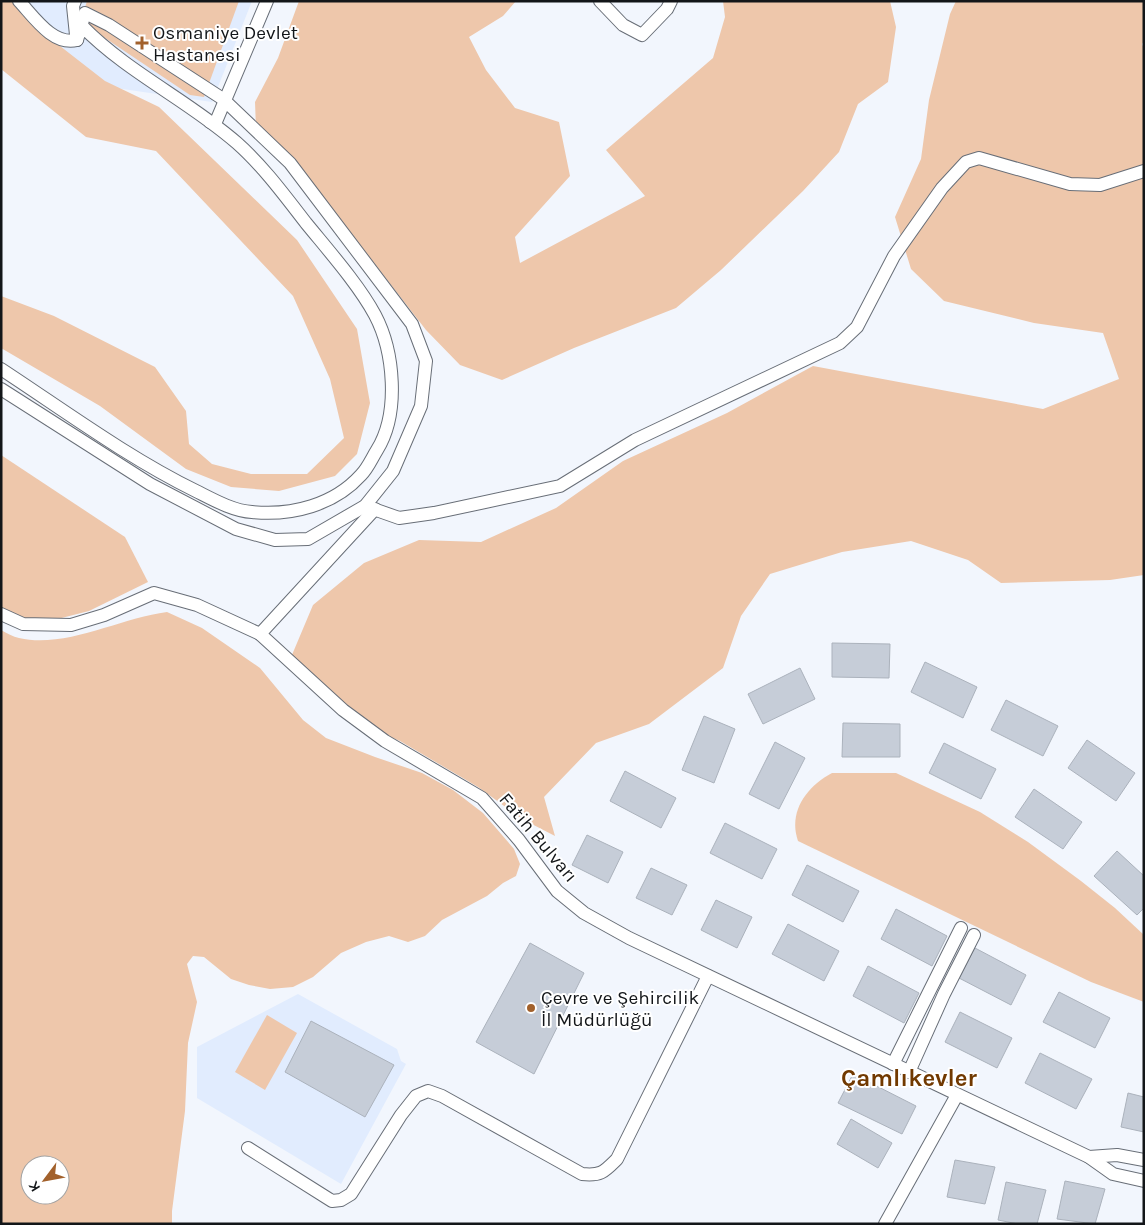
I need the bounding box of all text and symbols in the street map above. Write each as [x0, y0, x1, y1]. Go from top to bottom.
place label: Osmaniye Devlet Hastanesi [153, 22, 298, 66]
marker: Osmaniye Devlet Hastanesi [135, 36, 149, 50]
street label: Fatih Bulvarı [494, 788, 582, 887]
place label: Çevre ve Şehircilik İl Müdürlüğü [541, 987, 700, 1031]
marker: Çevre ve Şehircilik İl Müdürlüğü [525, 1002, 537, 1014]
district label: Çamlıkevler [841, 1064, 978, 1092]
north arrow [20, 1155, 70, 1205]
text: K [24, 1178, 44, 1195]

